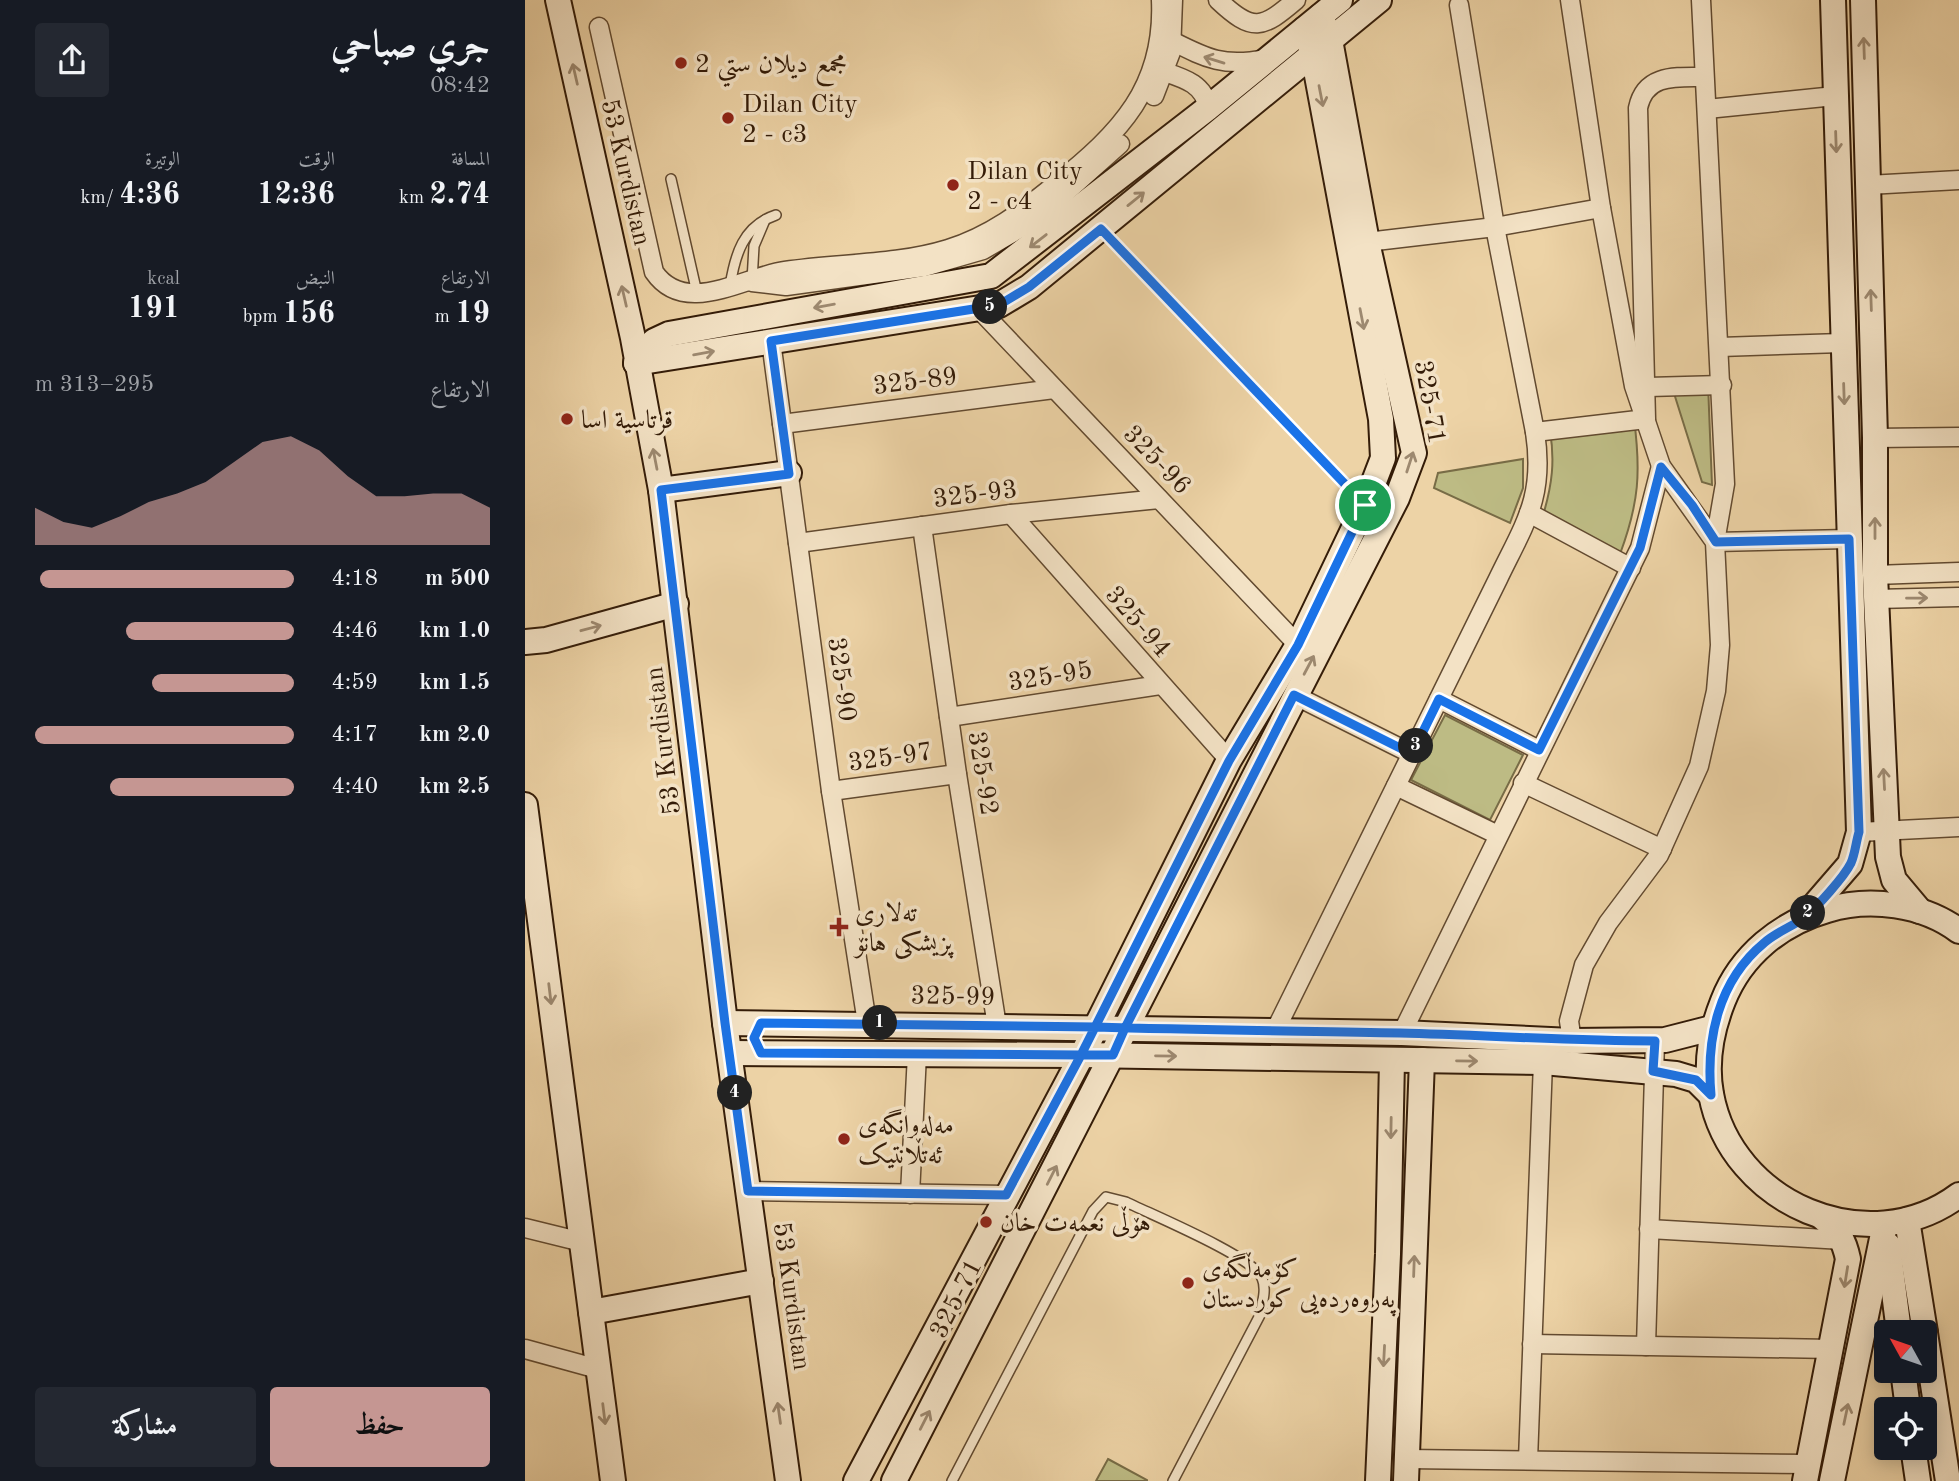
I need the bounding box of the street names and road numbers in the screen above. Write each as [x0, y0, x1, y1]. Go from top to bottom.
street label: 53 Kurdistan [596, 97, 655, 248]
street label: 325-71 [1409, 358, 1449, 446]
street label: 325-89 [871, 364, 959, 400]
street label: 325-96 [1118, 421, 1195, 500]
street label: 325-93 [931, 477, 1019, 513]
street label: 325-94 [1100, 582, 1175, 663]
street label: 325-90 [822, 635, 860, 723]
street label: 325-95 [1006, 657, 1094, 696]
street label: 53 Kurdistan [642, 665, 686, 817]
street label: 325-92 [963, 729, 1002, 817]
street label: 325-97 [846, 739, 934, 777]
street label: 325-99 [910, 983, 996, 1011]
street label: 53 Kurdistan [768, 1220, 814, 1372]
street label: 325-71 [926, 1255, 988, 1343]

